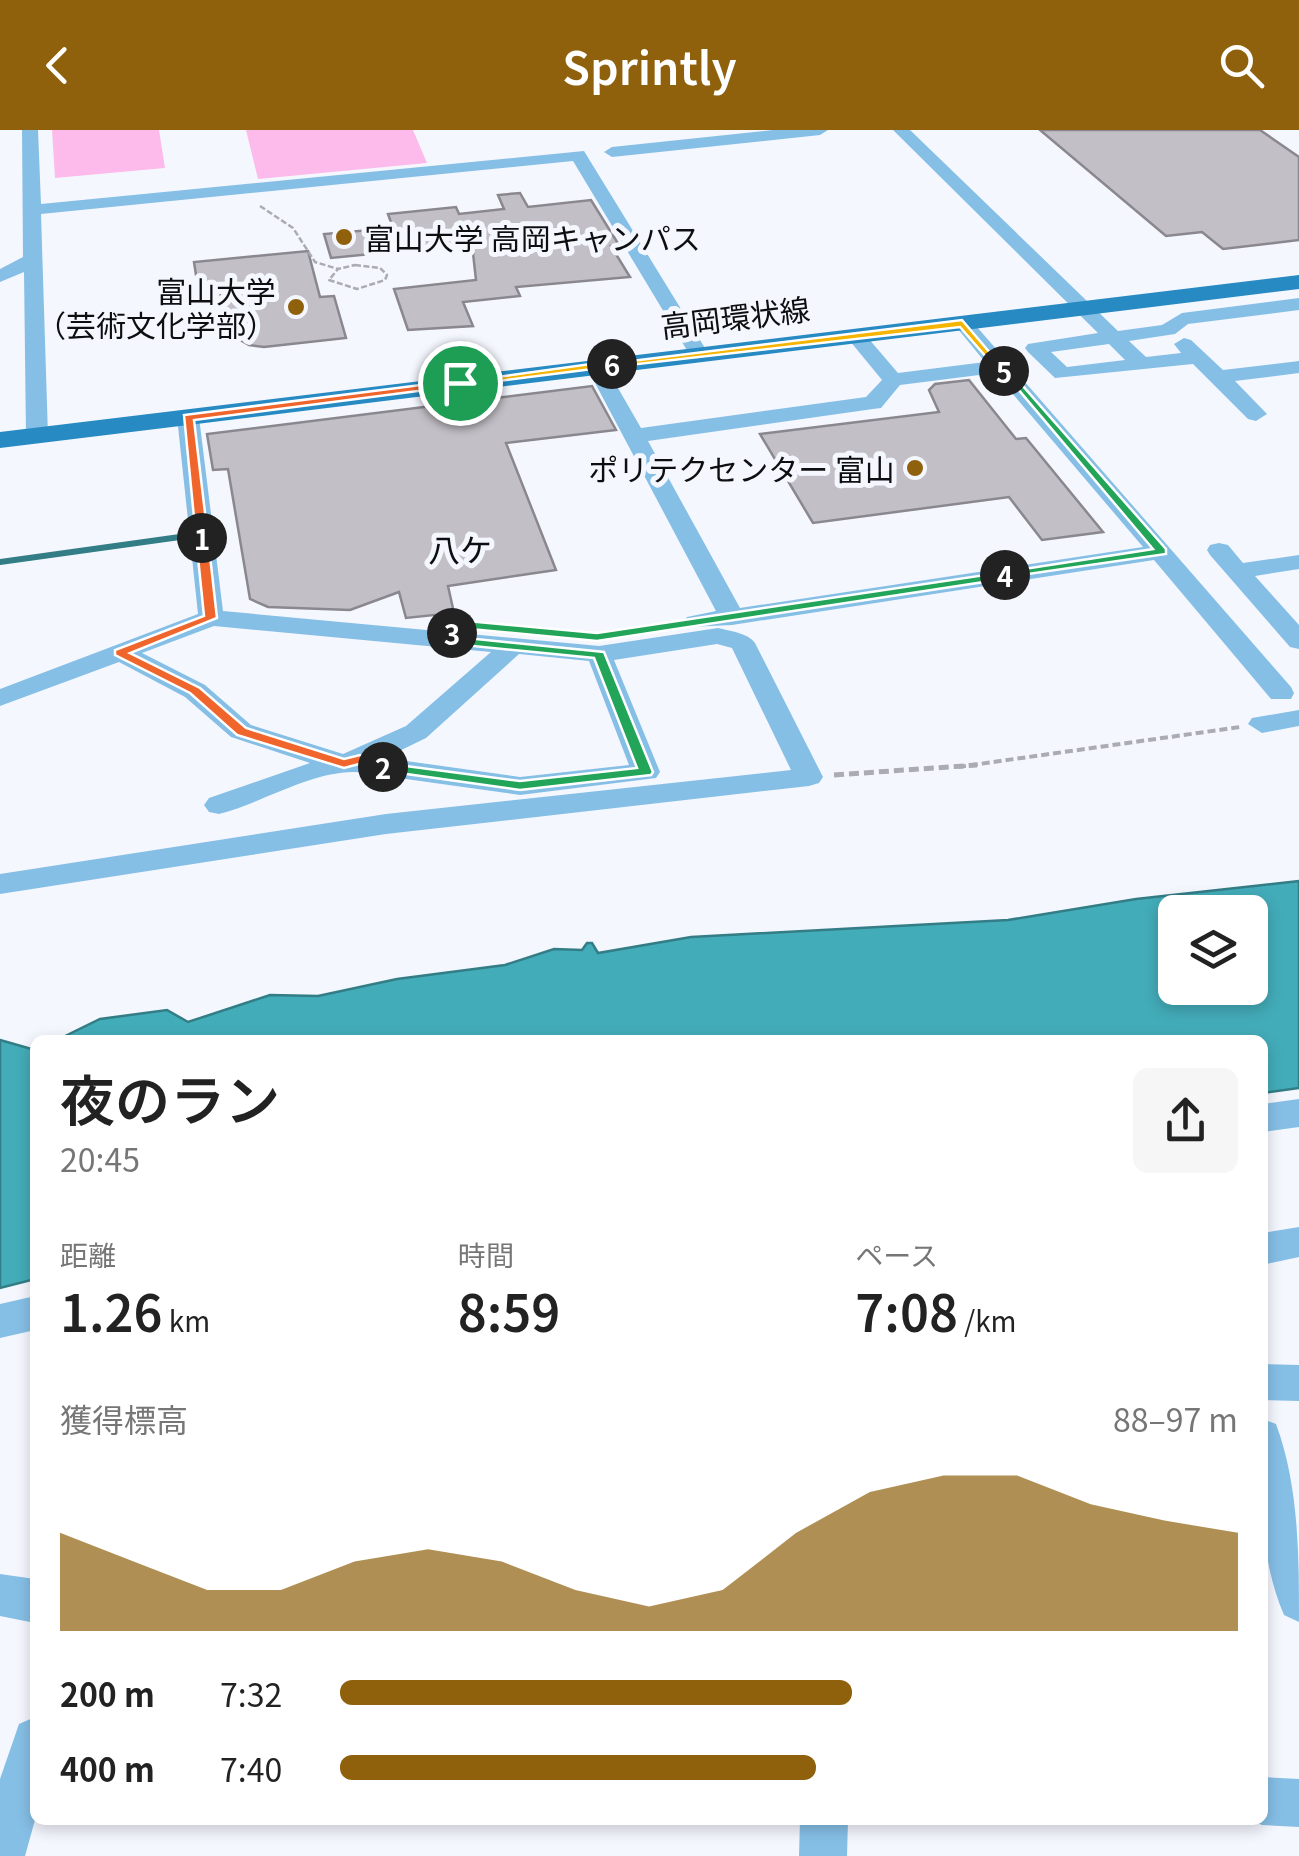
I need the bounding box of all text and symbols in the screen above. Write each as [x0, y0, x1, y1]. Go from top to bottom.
text: Sprintly [562, 33, 737, 98]
icon: back [30, 38, 85, 93]
icon: search [1214, 38, 1269, 93]
place label: 富山大学 高岡キャンパス [364, 215, 701, 259]
marker: 富山大学 高岡キャンパス [333, 226, 355, 248]
place label: 富山大学 （芸術文化学部） [36, 268, 276, 346]
street label: 高岡環状線 [658, 285, 812, 347]
marker: 富山大学 （芸術文化学部） [285, 296, 307, 318]
pin: 6 [587, 339, 637, 389]
pin [418, 341, 503, 426]
text: 6 [604, 344, 620, 384]
pin: 5 [979, 346, 1029, 396]
text: 5 [996, 351, 1012, 391]
icon: arrive [433, 356, 488, 411]
place label: ポリテクセンター 富山 [588, 446, 895, 490]
marker: ポリテクセンター 富山 [904, 457, 926, 479]
pin: 1 [177, 513, 227, 563]
text: 1 [194, 518, 210, 558]
district label: 八ケ [428, 525, 492, 571]
pin: 4 [980, 550, 1030, 600]
text: 4 [997, 555, 1013, 595]
pin: 3 [427, 608, 477, 658]
text: 3 [444, 613, 460, 653]
pin: 2 [358, 742, 408, 792]
text: 2 [375, 747, 391, 787]
map controls [1158, 895, 1268, 1005]
button: layers [1158, 895, 1268, 1005]
text: 夜のラン [60, 1057, 280, 1137]
button: share [1133, 1068, 1238, 1173]
text: 20:45 [60, 1135, 140, 1181]
text: 距離 [60, 1234, 116, 1274]
text: 時間 [458, 1234, 514, 1274]
text: ペース [855, 1234, 938, 1274]
text: 1.26 [60, 1274, 163, 1346]
text: 8:59 [458, 1274, 560, 1346]
text: 7:08 [855, 1274, 958, 1346]
text: km [163, 1300, 210, 1340]
text: /km [958, 1300, 1017, 1340]
text: 獲得標高 [60, 1395, 188, 1441]
text: 88–97 m [1113, 1395, 1238, 1441]
text: 200 m [60, 1670, 155, 1716]
text: 7:32 [220, 1670, 282, 1716]
text: 400 m [60, 1745, 155, 1791]
text: 7:40 [220, 1745, 282, 1791]

